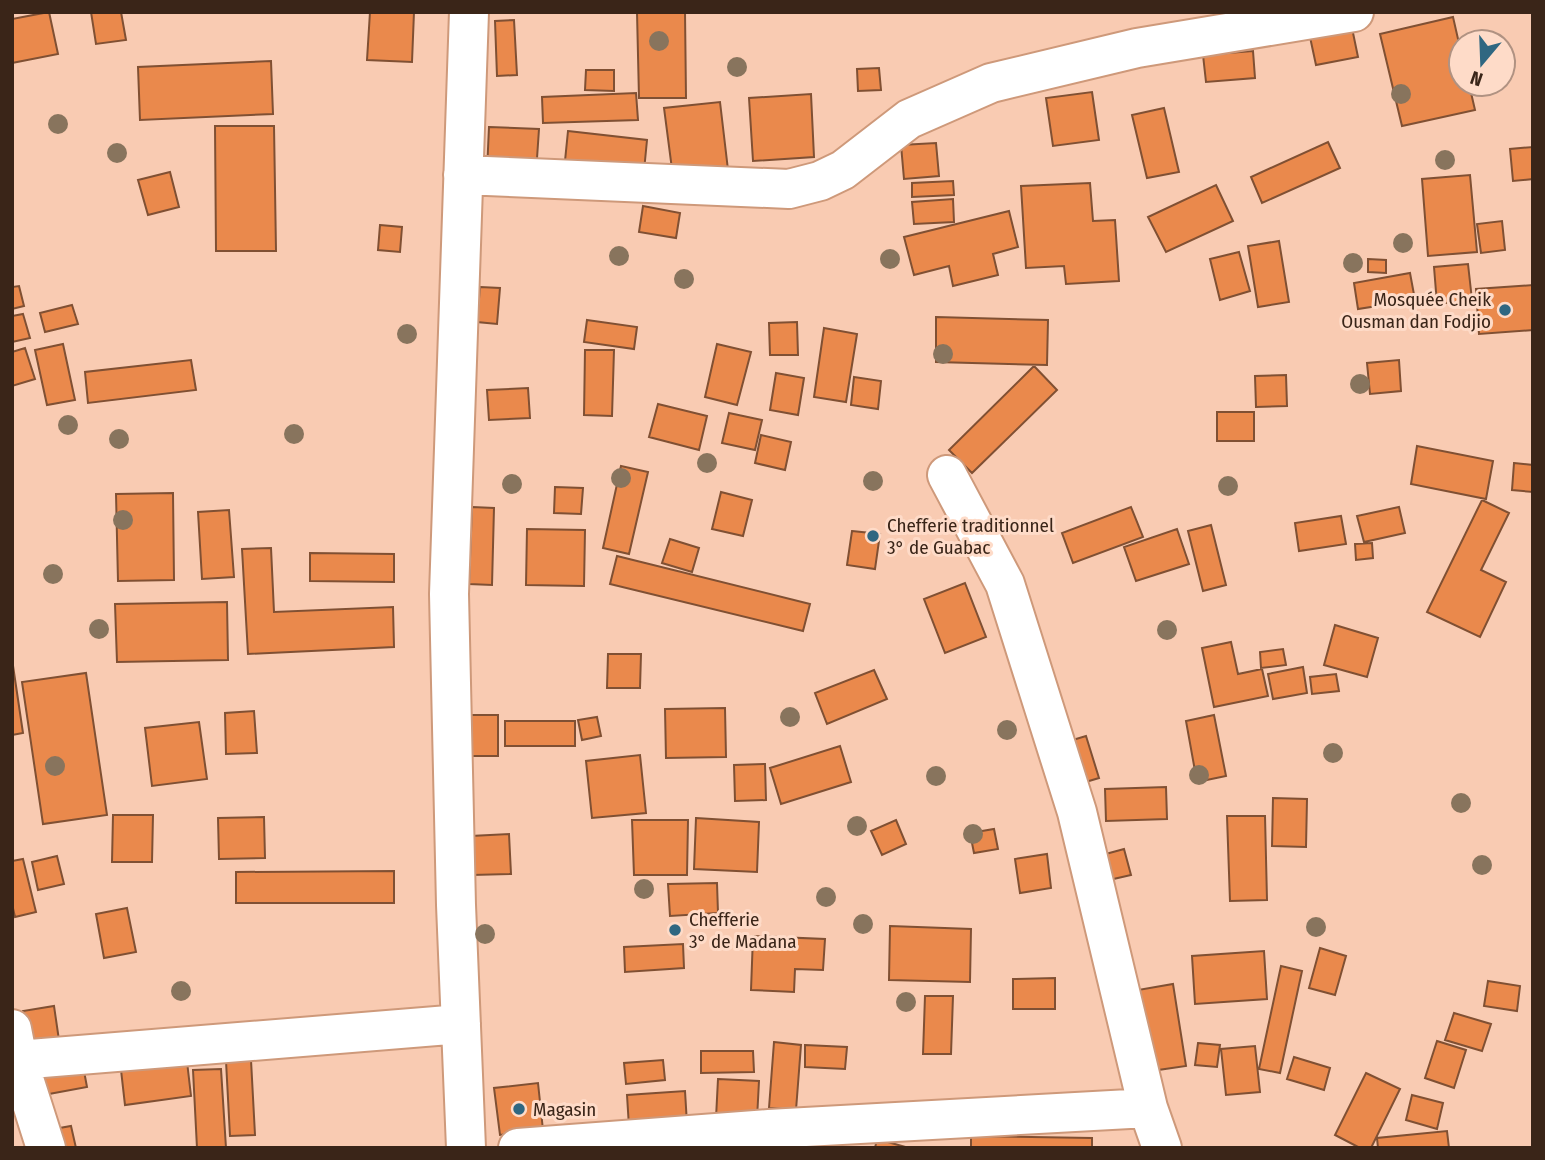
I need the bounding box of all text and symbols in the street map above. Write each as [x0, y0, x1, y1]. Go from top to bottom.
north arrow [1447, 28, 1517, 98]
text: N [1467, 66, 1486, 91]
place label: Mosquée Cheik Ousman dan Fodjio [1341, 288, 1491, 333]
marker: Mosquée Cheik Ousman dan Fodjio [1497, 302, 1513, 318]
place label: Chefferie traditionnel 3° de Guabac [887, 514, 1054, 559]
marker: Chefferie traditionnel 3° de Guabac [865, 528, 881, 544]
place label: Chefferie 3° de Madana [689, 908, 797, 953]
marker: Chefferie 3° de Madana [667, 922, 683, 938]
place label: Magasin [533, 1098, 596, 1121]
marker: Magasin [511, 1101, 527, 1117]

